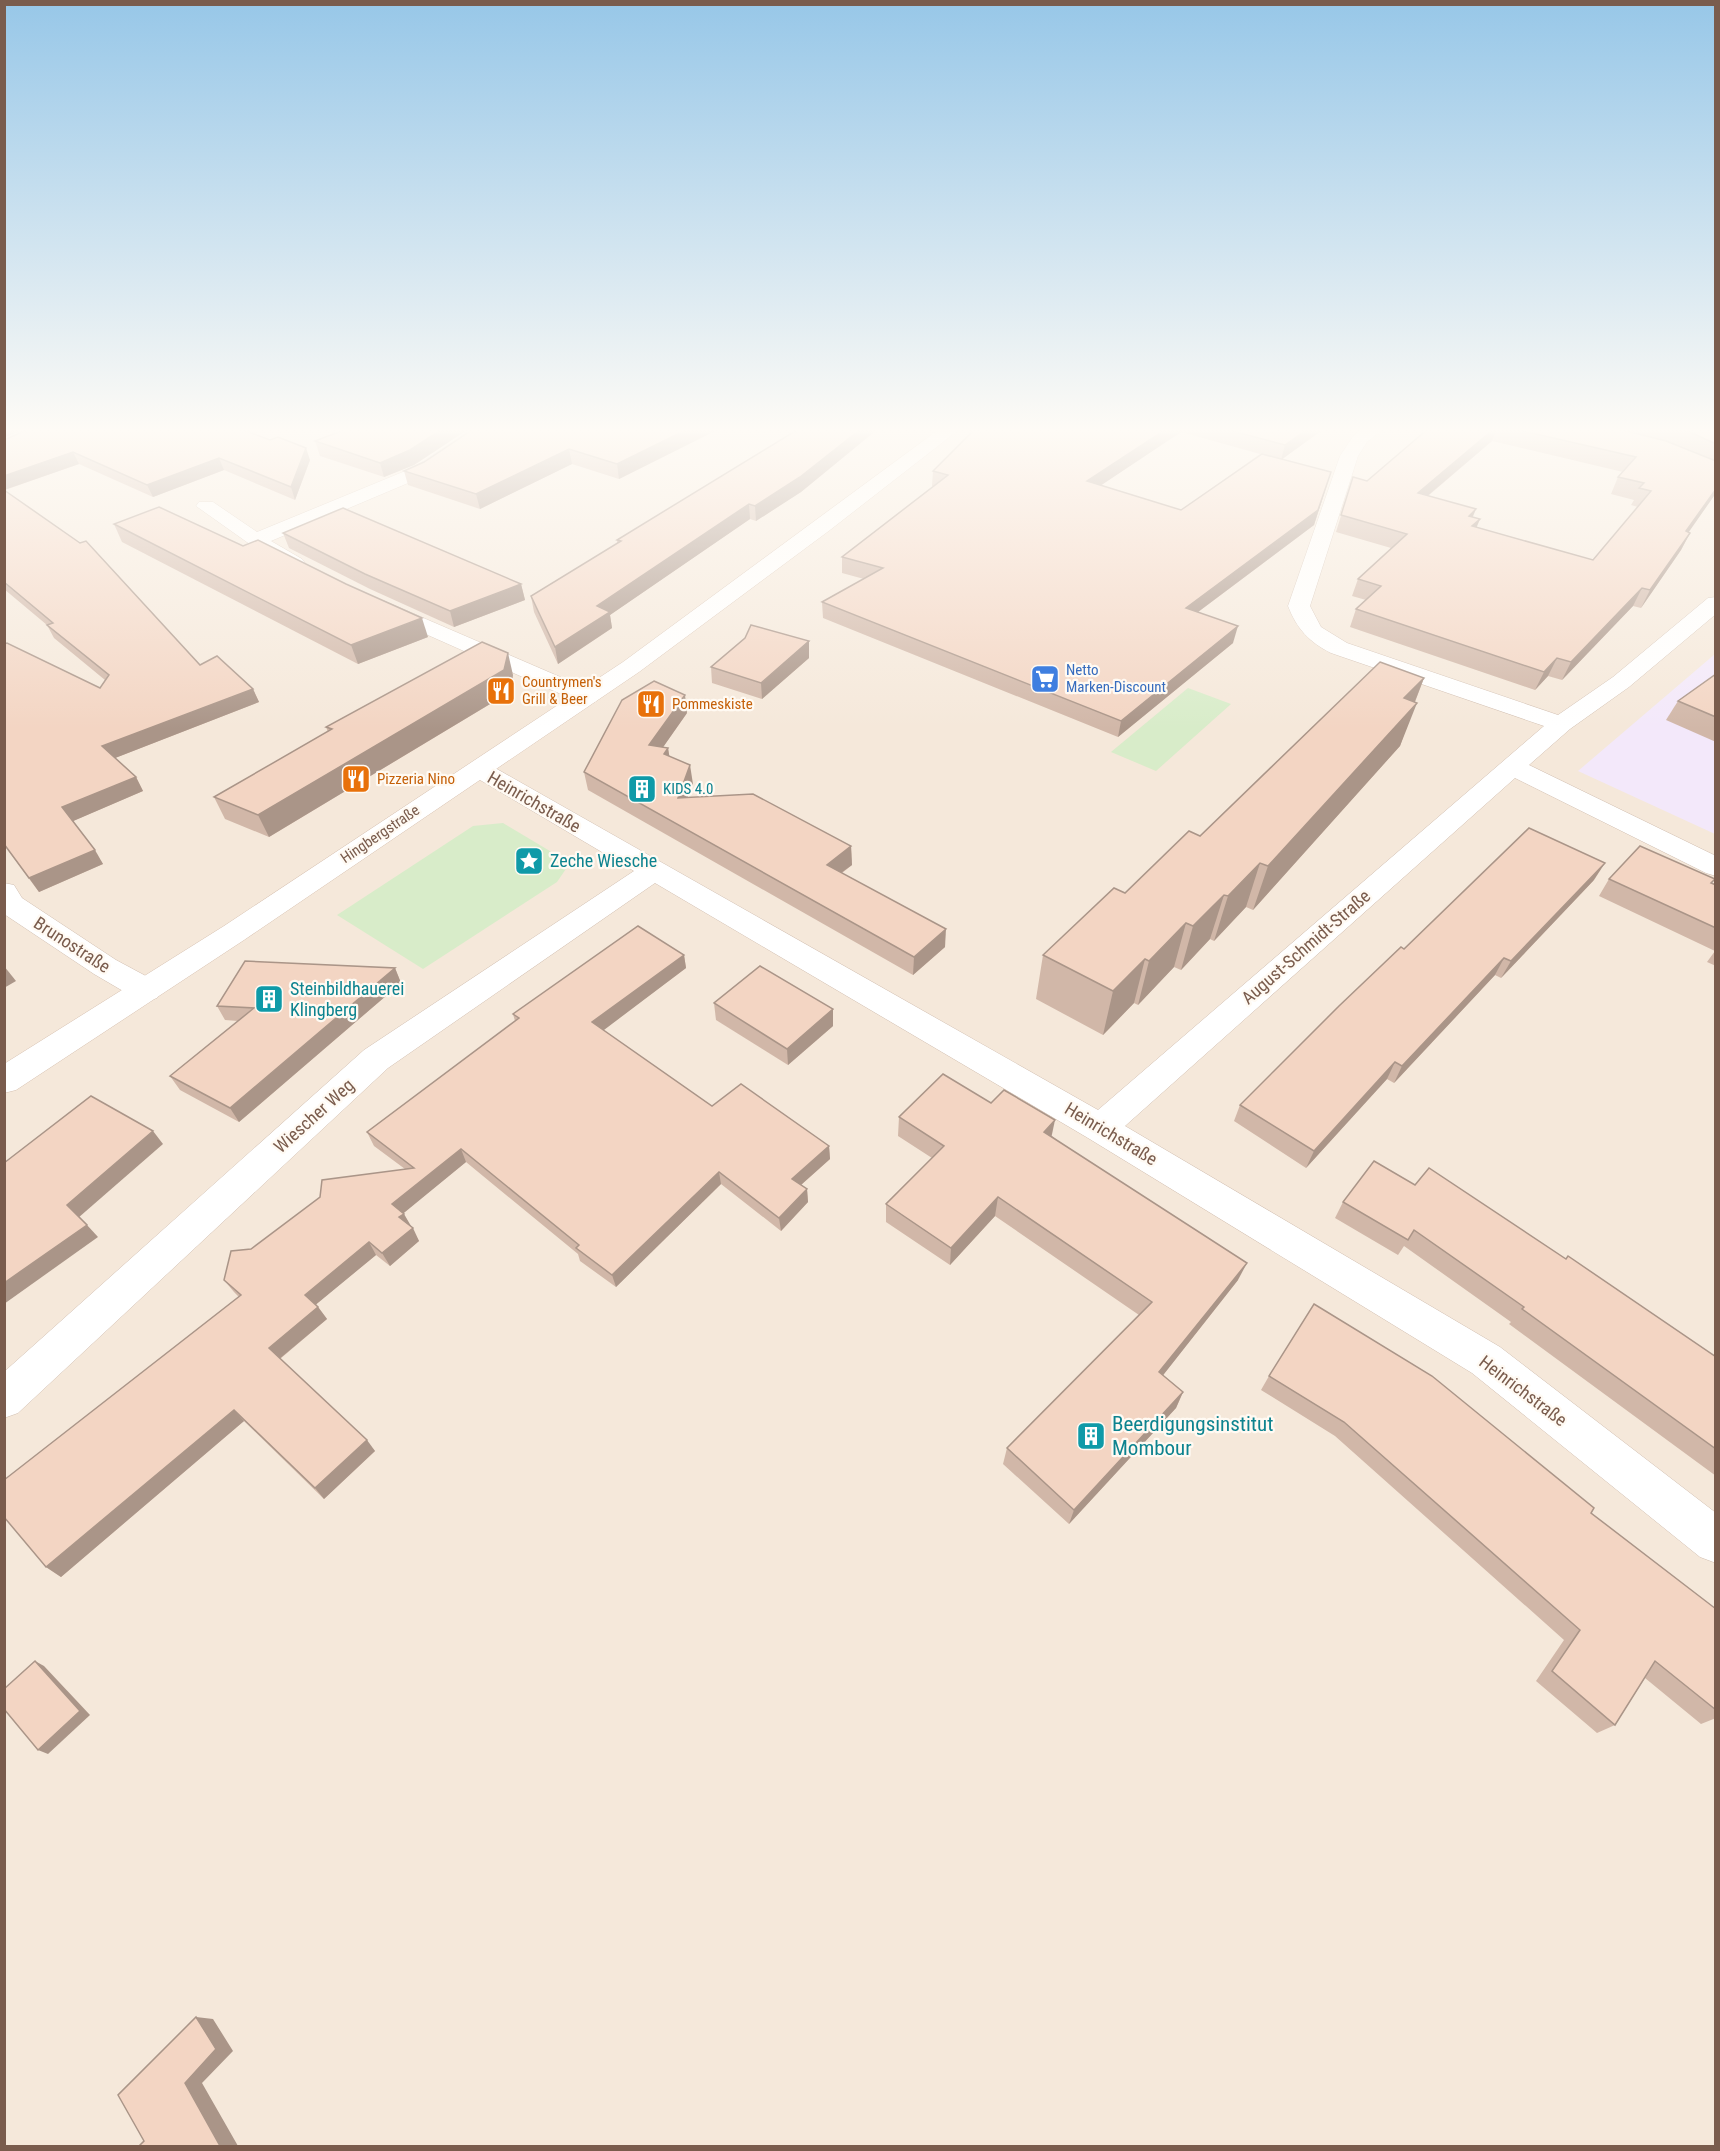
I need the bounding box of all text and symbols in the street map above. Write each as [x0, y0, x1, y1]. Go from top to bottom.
place label: Netto Marken-Discount [1066, 661, 1166, 696]
supermarket icon: Netto Marken-Discount [1029, 663, 1061, 695]
place label: Countrymen's Grill & Beer [522, 673, 602, 708]
restaurant icon: Countrymen's Grill & Beer [485, 675, 517, 707]
restaurant icon: Pommeskiste [635, 688, 667, 720]
place label: Pommeskiste [672, 695, 753, 713]
restaurant icon: Pizzeria Nino [340, 763, 372, 795]
street label: Heinrichstraße [484, 766, 585, 837]
place label: Pizzeria Nino [377, 770, 455, 788]
building icon: KIDS 4.0 [626, 773, 658, 805]
place label: KIDS 4.0 [663, 780, 713, 798]
street label: Hingbergstraße [337, 801, 423, 867]
place icon: Zeche Wiesche [513, 845, 545, 877]
place label: Zeche Wiesche [550, 850, 657, 871]
street label: August-Schmidt-Straße [1237, 885, 1374, 1008]
street label: Brunostraße [30, 912, 114, 977]
place label: Steinbildhauerei Klingberg [290, 978, 404, 1020]
building icon: Steinbildhauerei Klingberg [253, 983, 285, 1015]
street label: Wiescher Weg [269, 1074, 358, 1157]
street label: Heinrichstraße [1061, 1098, 1161, 1169]
street label: Heinrichstraße [1475, 1351, 1571, 1430]
place label: Beerdigungsinstitut Mombour [1112, 1412, 1273, 1460]
building icon: Beerdigungsinstitut Mombour [1075, 1420, 1107, 1452]

